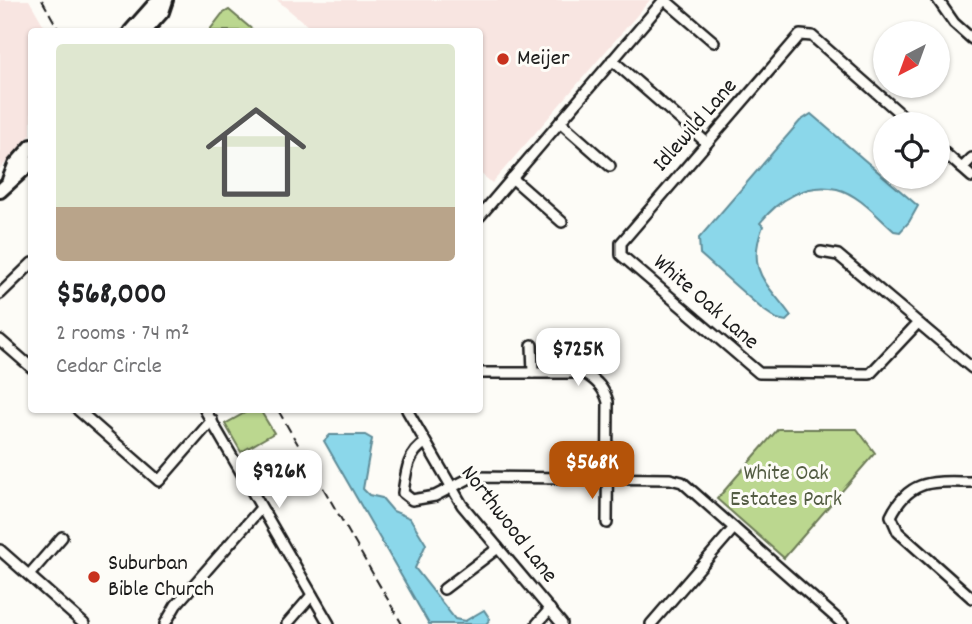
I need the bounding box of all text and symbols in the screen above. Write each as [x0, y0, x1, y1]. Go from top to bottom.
north arrow [873, 21, 950, 98]
map controls [873, 21, 950, 189]
place label: Meijer [517, 43, 570, 76]
marker: Meijer [495, 51, 511, 67]
street label: Idlewild Lane [646, 72, 746, 180]
icon: home [193, 89, 319, 215]
button: locate [873, 112, 950, 189]
street label: White Oak Lane [645, 247, 765, 359]
text: $568,000 [56, 275, 167, 318]
text: 2 rooms · 74 m² [56, 318, 189, 351]
pin: $725K [529, 328, 627, 388]
text: $725K [552, 334, 604, 367]
text: Cedar Circle [56, 351, 162, 384]
pin: $568K [543, 442, 641, 501]
text: $568K [565, 447, 619, 480]
pin: $926K [230, 450, 328, 510]
text: $926K [252, 456, 306, 489]
park label: White Oak Estates Park [730, 458, 842, 517]
street label: Northwood Lane [451, 459, 565, 591]
place label: Suburban Bible Church [108, 548, 214, 607]
marker: Suburban Bible Church [86, 569, 102, 585]

